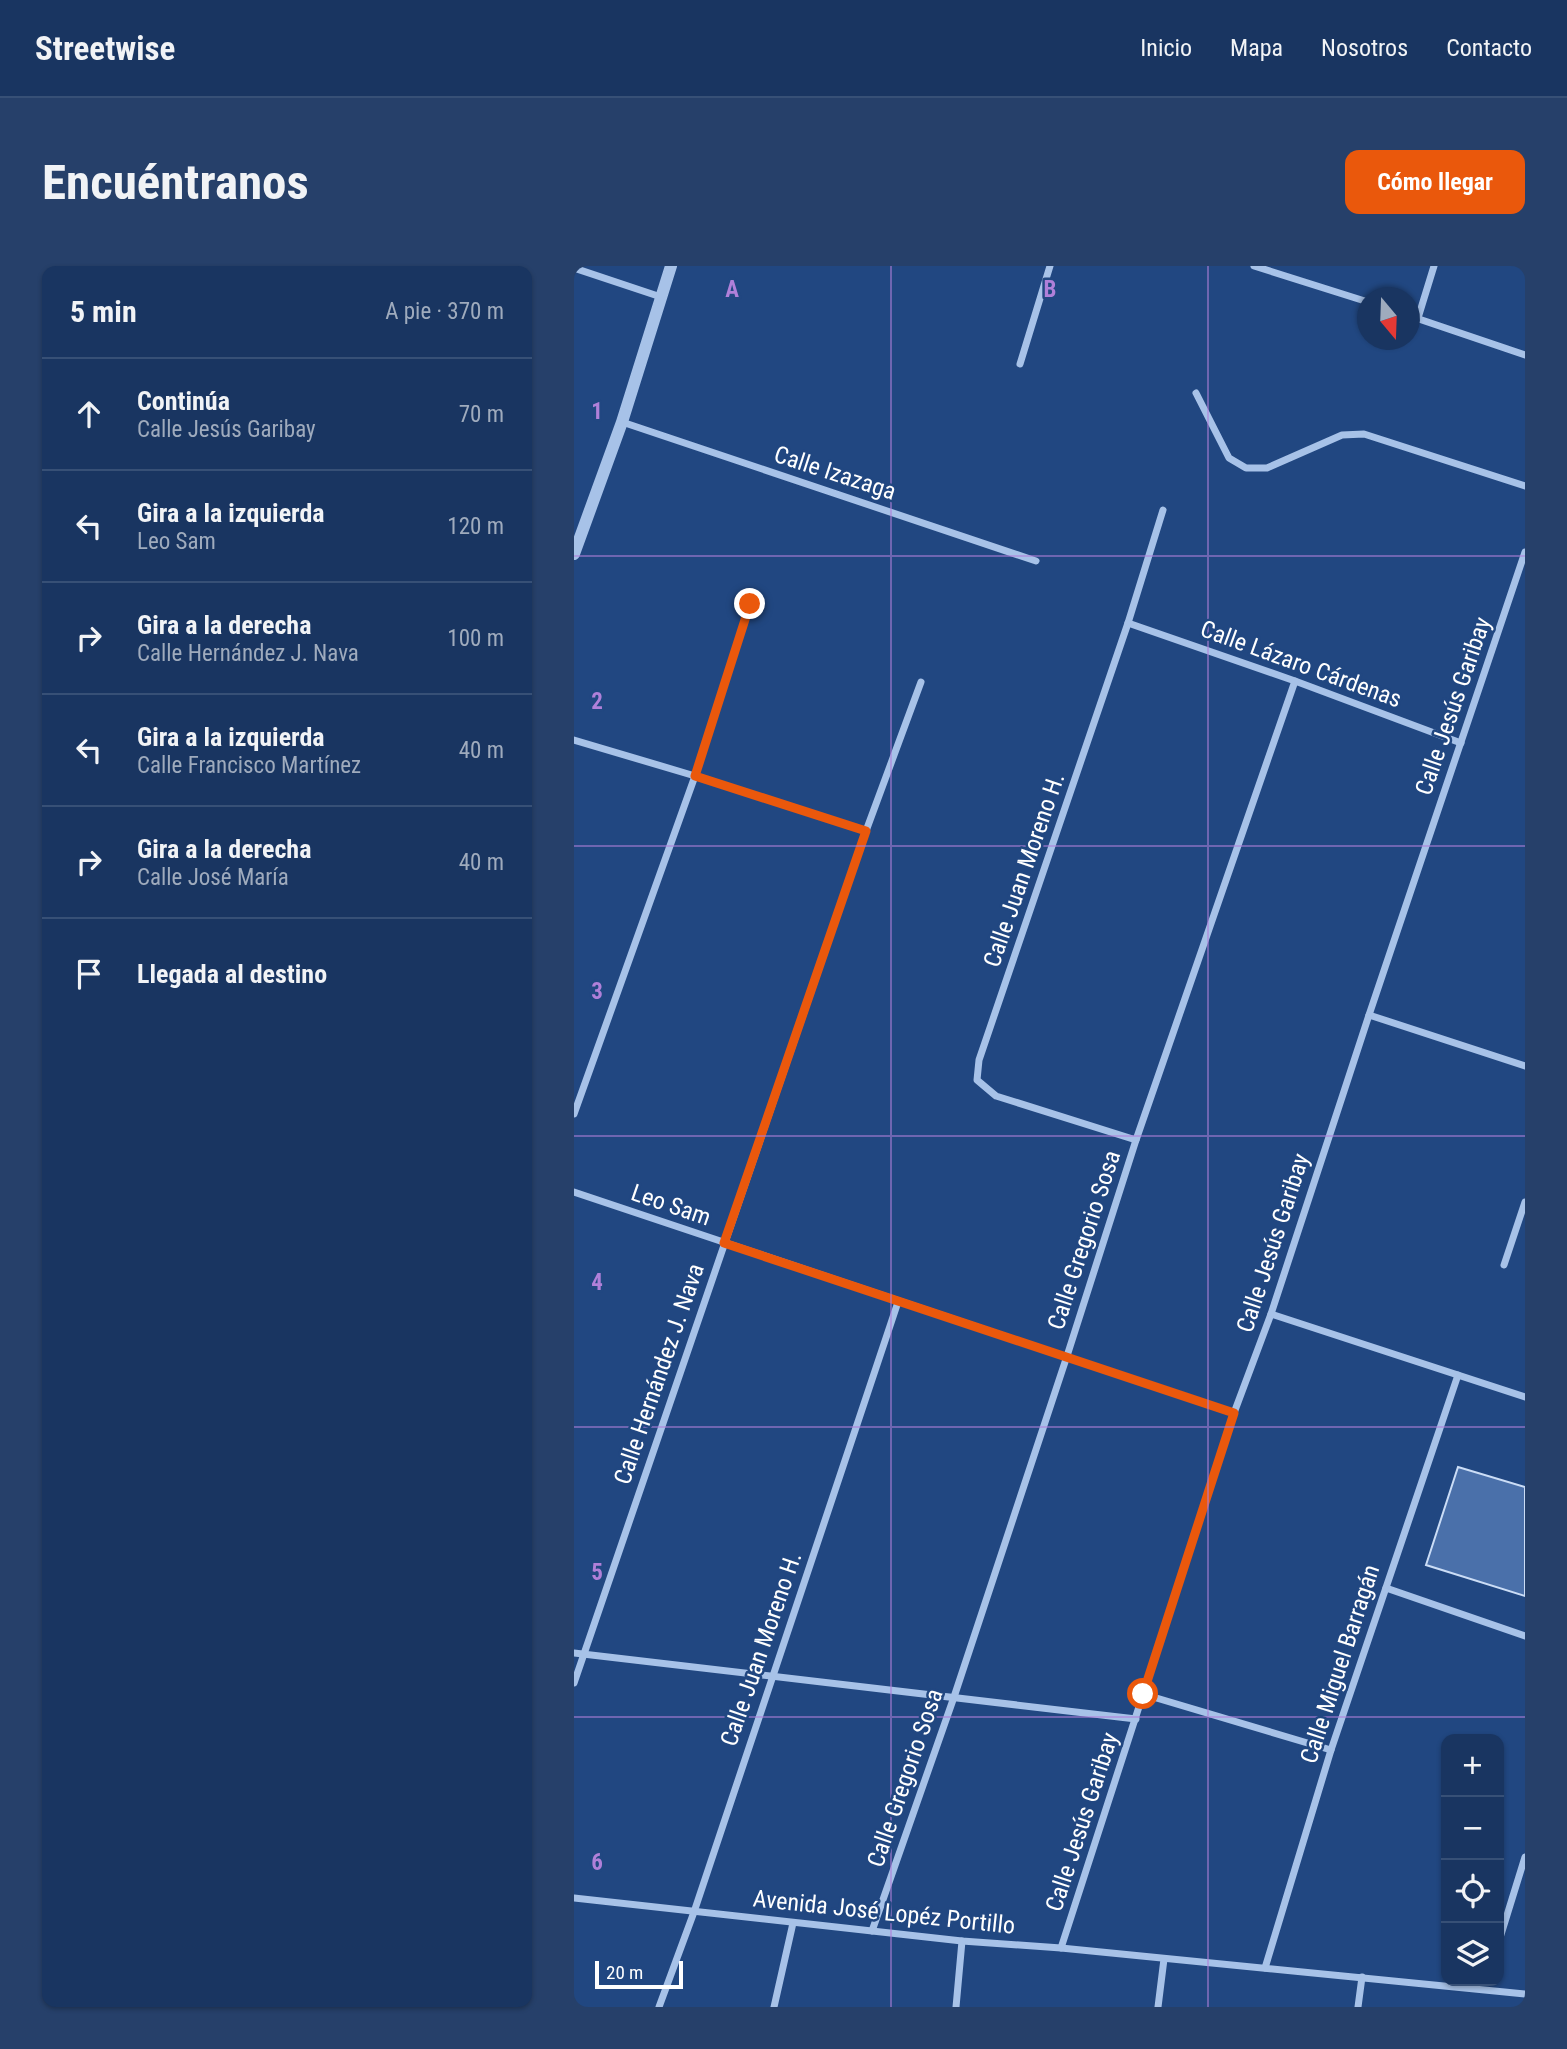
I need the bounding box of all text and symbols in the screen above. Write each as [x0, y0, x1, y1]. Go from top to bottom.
text: Streetwise [35, 29, 175, 68]
text: Inicio [1140, 34, 1192, 62]
text: Mapa [1230, 34, 1283, 62]
text: Nosotros [1321, 34, 1408, 62]
text: Contacto [1446, 34, 1532, 62]
button: Cómo llegar [1345, 150, 1525, 214]
text: Encuéntranos [42, 154, 309, 211]
text: A [725, 276, 739, 303]
text: B [1044, 276, 1056, 303]
north arrow [1357, 287, 1420, 350]
text: 5 min [70, 294, 137, 329]
text: A pie · 370 m [385, 298, 504, 325]
text: Continúa [137, 386, 230, 416]
icon: ahead [70, 395, 108, 433]
text: 1 [591, 398, 603, 425]
text: 70 m [459, 401, 504, 428]
text: Calle Jesús Garibay [137, 416, 316, 443]
street label: Calle Izazaga [771, 440, 899, 506]
text: Gira a la izquierda [137, 498, 325, 528]
icon: left [70, 507, 108, 545]
text: 120 m [447, 513, 504, 540]
text: Leo Sam [137, 528, 216, 555]
route end [734, 588, 765, 619]
text: Gira a la derecha [137, 610, 311, 640]
street label: Calle Jesús Garibay [1409, 613, 1497, 799]
street label: Calle Lázaro Cárdenas [1197, 615, 1405, 713]
icon: right [70, 619, 108, 657]
text: 100 m [447, 625, 504, 652]
text: Calle Hernández J. Nava [137, 640, 359, 667]
text: 2 [591, 688, 603, 715]
text: Gira a la izquierda [137, 722, 325, 752]
icon: left [70, 731, 108, 769]
text: 40 m [459, 737, 504, 764]
text: Calle Francisco Martínez [137, 752, 361, 779]
street label: Calle Juan Moreno H. [978, 769, 1070, 971]
text: Gira a la derecha [137, 834, 311, 864]
icon: right [70, 843, 108, 881]
text: 40 m [459, 849, 504, 876]
text: Calle José María [137, 864, 289, 891]
icon: arrive [70, 955, 108, 993]
text: Llegada al destino [137, 959, 327, 989]
text: 3 [591, 978, 603, 1005]
street label: Calle Gregorio Sosa [1042, 1147, 1126, 1333]
street label: Calle Jesús Garibay [1231, 1150, 1315, 1336]
street label: Leo Sam [628, 1178, 714, 1232]
street label: Calle Hernández J. Nava [608, 1260, 710, 1488]
text: 4 [591, 1269, 603, 1296]
street label: Calle Juan Moreno H. [715, 1548, 807, 1750]
text: 5 [591, 1559, 603, 1586]
street label: Calle Miguel Barragán [1295, 1561, 1385, 1767]
route start [1127, 1678, 1158, 1709]
street label: Calle Gregorio Sosa [861, 1685, 949, 1871]
street label: Calle Jesús Garibay [1040, 1729, 1124, 1915]
map controls [1441, 1734, 1504, 1986]
button: + [1441, 1734, 1504, 1797]
button: − [1441, 1797, 1504, 1860]
text: 6 [591, 1849, 603, 1876]
button: locate [1441, 1860, 1504, 1923]
street label: Avenida José Lopéz Portillo [752, 1884, 1016, 1940]
button: layers [1441, 1923, 1504, 1986]
scale bar [595, 1958, 682, 1990]
text: 20 m [606, 1961, 643, 1984]

